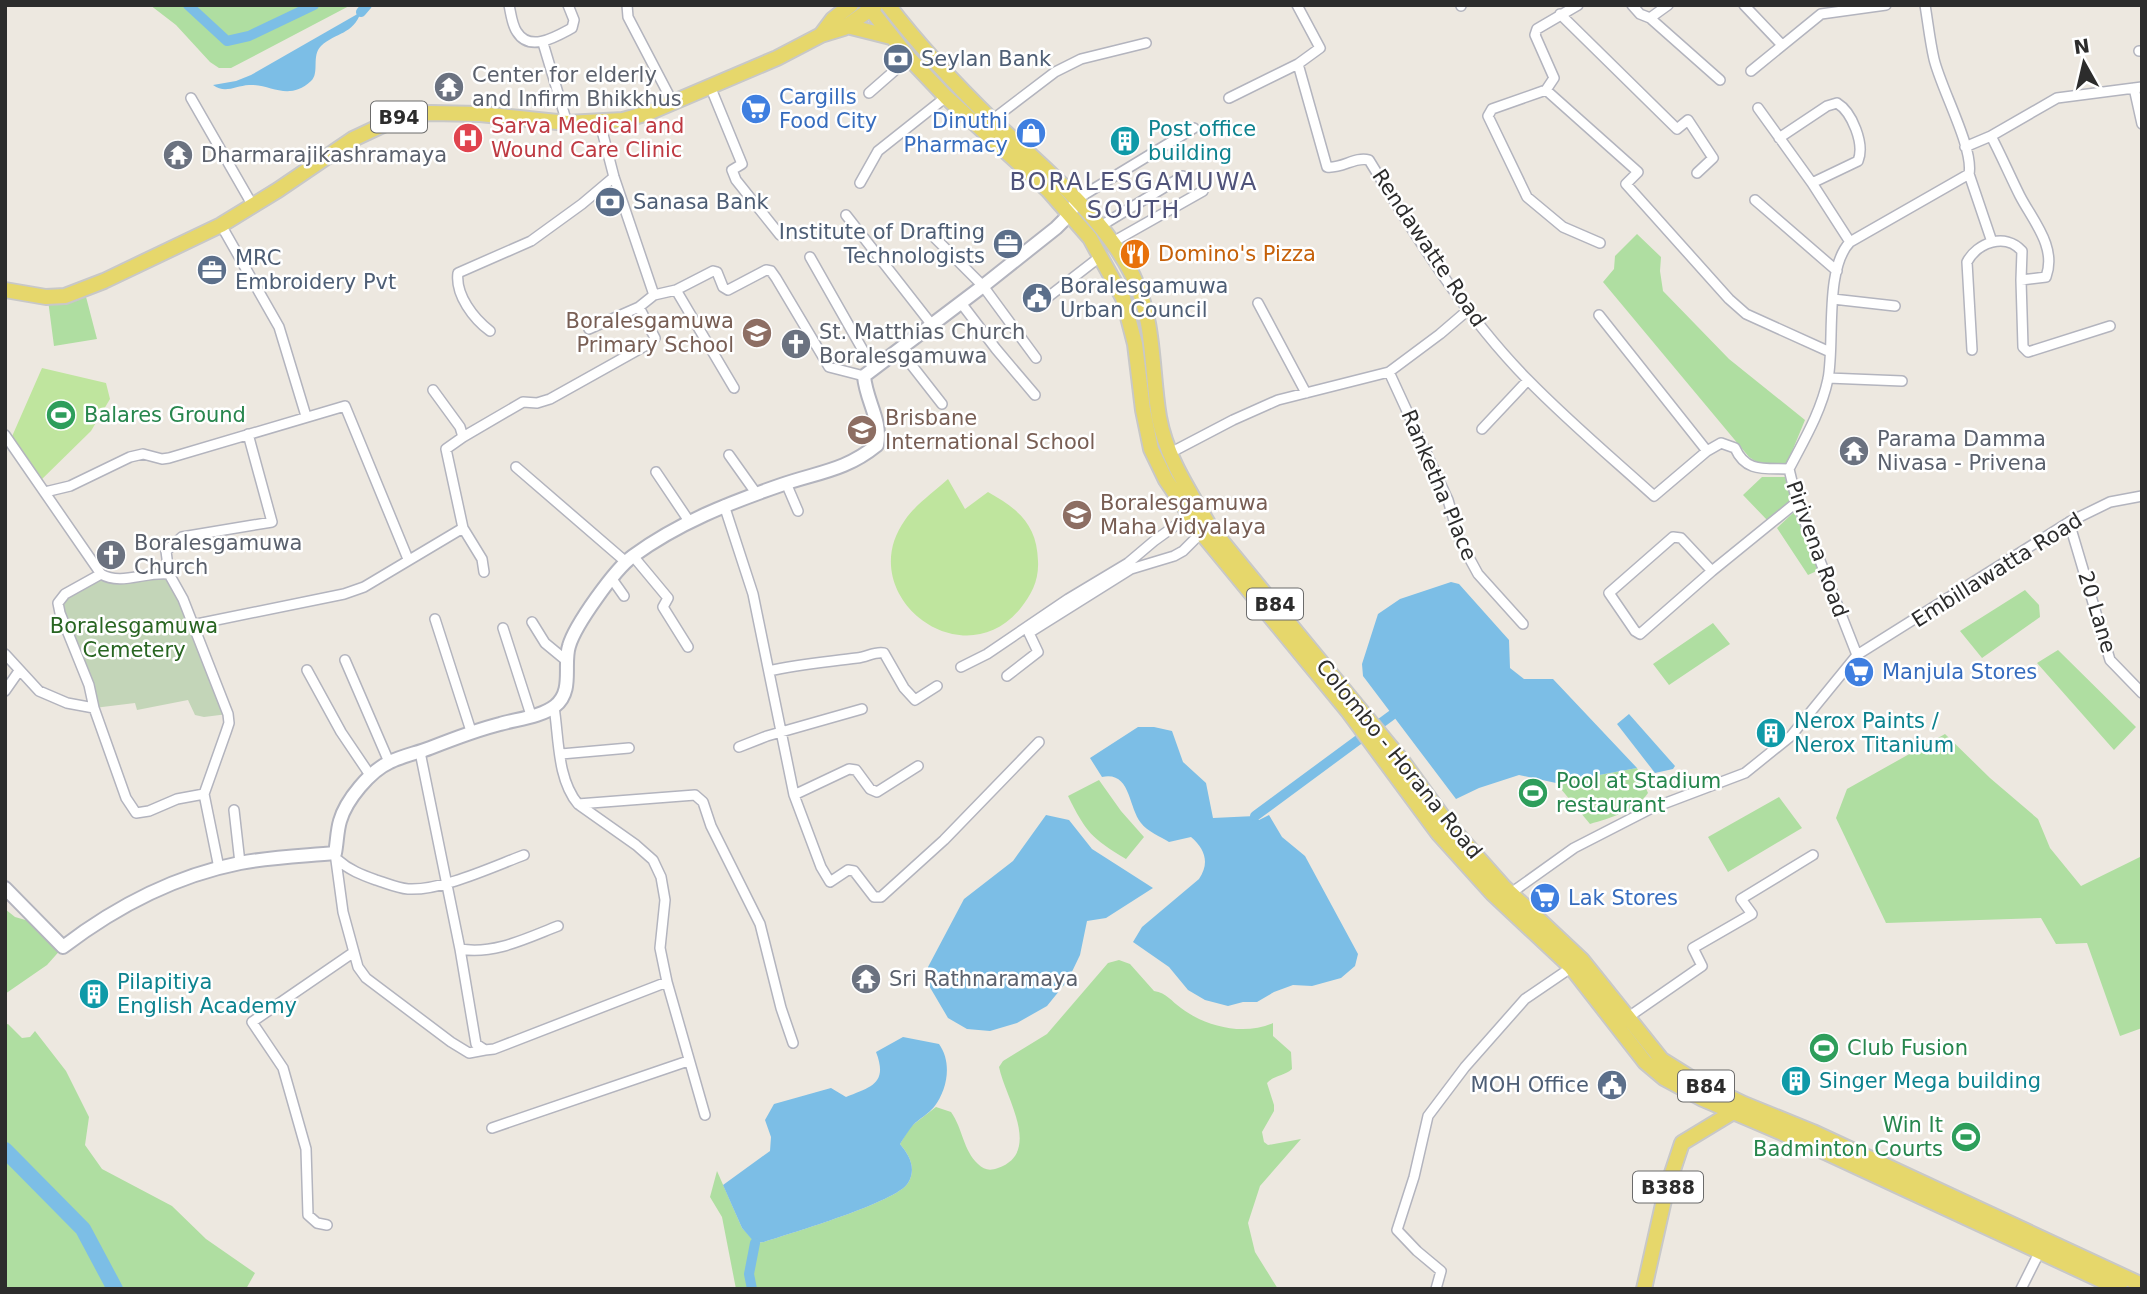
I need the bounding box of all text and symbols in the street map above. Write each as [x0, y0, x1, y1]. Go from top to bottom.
north arrow [2049, 28, 2119, 98]
text: N [2072, 34, 2091, 58]
bank icon: Seylan Bank [881, 42, 915, 76]
place label: Seylan Bank [921, 47, 1052, 71]
place label: Center for elderly and Infirm Bhikkhus [472, 63, 682, 111]
temple icon: Center for elderly and Infirm Bhikkhus [432, 70, 466, 104]
place label: Cargills Food City [779, 85, 877, 133]
supermarket icon: Cargills Food City [739, 92, 773, 126]
road number: B94 [371, 102, 427, 132]
place label: Dinuthi Pharmacy [904, 109, 1008, 157]
place label: Sarva Medical and Wound Care Clinic [491, 114, 684, 162]
shop icon: Dinuthi Pharmacy [1014, 116, 1048, 150]
place label: Post office building [1148, 117, 1256, 165]
hospital icon: Sarva Medical and Wound Care Clinic [451, 121, 485, 155]
building icon: Post office building [1108, 124, 1142, 158]
temple icon: Dharmarajikashramaya [161, 138, 195, 172]
place label: Dharmarajikashramaya [201, 143, 447, 167]
street label: Rendawatte Road [1367, 165, 1491, 331]
district label: BORALESGAMUWA SOUTH [1010, 168, 1258, 224]
bank icon: Sanasa Bank [593, 185, 627, 219]
place label: Sanasa Bank [633, 190, 769, 214]
place label: Institute of Drafting Technologists [779, 220, 985, 268]
office icon: Institute of Drafting Technologists [991, 227, 1025, 261]
restaurant icon: Domino's Pizza [1118, 237, 1152, 271]
place label: Domino's Pizza [1158, 242, 1316, 266]
place label: MRC Embroidery Pvt [235, 246, 396, 294]
office icon: MRC Embroidery Pvt [195, 253, 229, 287]
place label: Boralesgamuwa Urban Council [1060, 274, 1228, 322]
public building icon: Boralesgamuwa Urban Council [1020, 281, 1054, 315]
place label: Boralesgamuwa Primary School [566, 309, 734, 357]
school or university icon: Boralesgamuwa Primary School [740, 316, 774, 350]
place label: St. Matthias Church Boralesgamuwa [819, 320, 1025, 368]
church icon: St. Matthias Church Boralesgamuwa [779, 327, 813, 361]
sports icon: Balares Ground [44, 398, 78, 432]
place label: Balares Ground [84, 403, 246, 427]
place label: Brisbane International School [885, 406, 1095, 454]
street label: Ranketha Place [1396, 406, 1482, 564]
school or university icon: Brisbane International School [845, 413, 879, 447]
place label: Parama Damma Nivasa - Privena [1877, 427, 2047, 475]
temple icon: Parama Damma Nivasa - Privena [1837, 434, 1871, 468]
street label: Pirivena Road [1781, 478, 1853, 620]
place label: Boralesgamuwa Maha Vidyalaya [1100, 491, 1268, 539]
school or university icon: Boralesgamuwa Maha Vidyalaya [1060, 498, 1094, 532]
street label: Embillawatta Road [1907, 508, 2087, 632]
place label: Boralesgamuwa Church [134, 531, 302, 579]
church icon: Boralesgamuwa Church [94, 538, 128, 572]
street label: 20 Lane [2073, 568, 2121, 656]
road number: B84 [1247, 589, 1303, 620]
park label: Boralesgamuwa Cemetery [50, 614, 218, 662]
street label: Colombo - Horana Road [1311, 655, 1487, 863]
supermarket icon: Manjula Stores [1842, 655, 1876, 689]
place label: Manjula Stores [1882, 660, 2037, 684]
place label: Nerox Paints / Nerox Titanium [1794, 709, 1954, 757]
building icon: Nerox Paints / Nerox Titanium [1754, 716, 1788, 750]
place label: Pool at Stadium restaurant [1556, 769, 1721, 817]
sports icon: Pool at Stadium restaurant [1516, 776, 1550, 810]
supermarket icon: Lak Stores [1528, 881, 1562, 915]
place label: Lak Stores [1568, 886, 1678, 910]
temple icon: Sri Rathnaramaya [849, 962, 883, 996]
place label: Sri Rathnaramaya [889, 967, 1078, 991]
place label: Pilapitiya English Academy [117, 970, 297, 1018]
building icon: Pilapitiya English Academy [77, 977, 111, 1011]
sports icon: Club Fusion [1807, 1031, 1841, 1065]
place label: Club Fusion [1847, 1036, 1968, 1060]
building icon: Singer Mega building [1779, 1064, 1813, 1098]
public building icon: MOH Office [1595, 1068, 1629, 1102]
place label: Singer Mega building [1819, 1069, 2041, 1093]
road number: B84 [1678, 1070, 1734, 1102]
place label: MOH Office [1471, 1073, 1589, 1097]
place label: Win It Badminton Courts [1753, 1113, 1943, 1161]
sports icon: Win It Badminton Courts [1949, 1120, 1983, 1154]
road number: B388 [1633, 1172, 1703, 1203]

